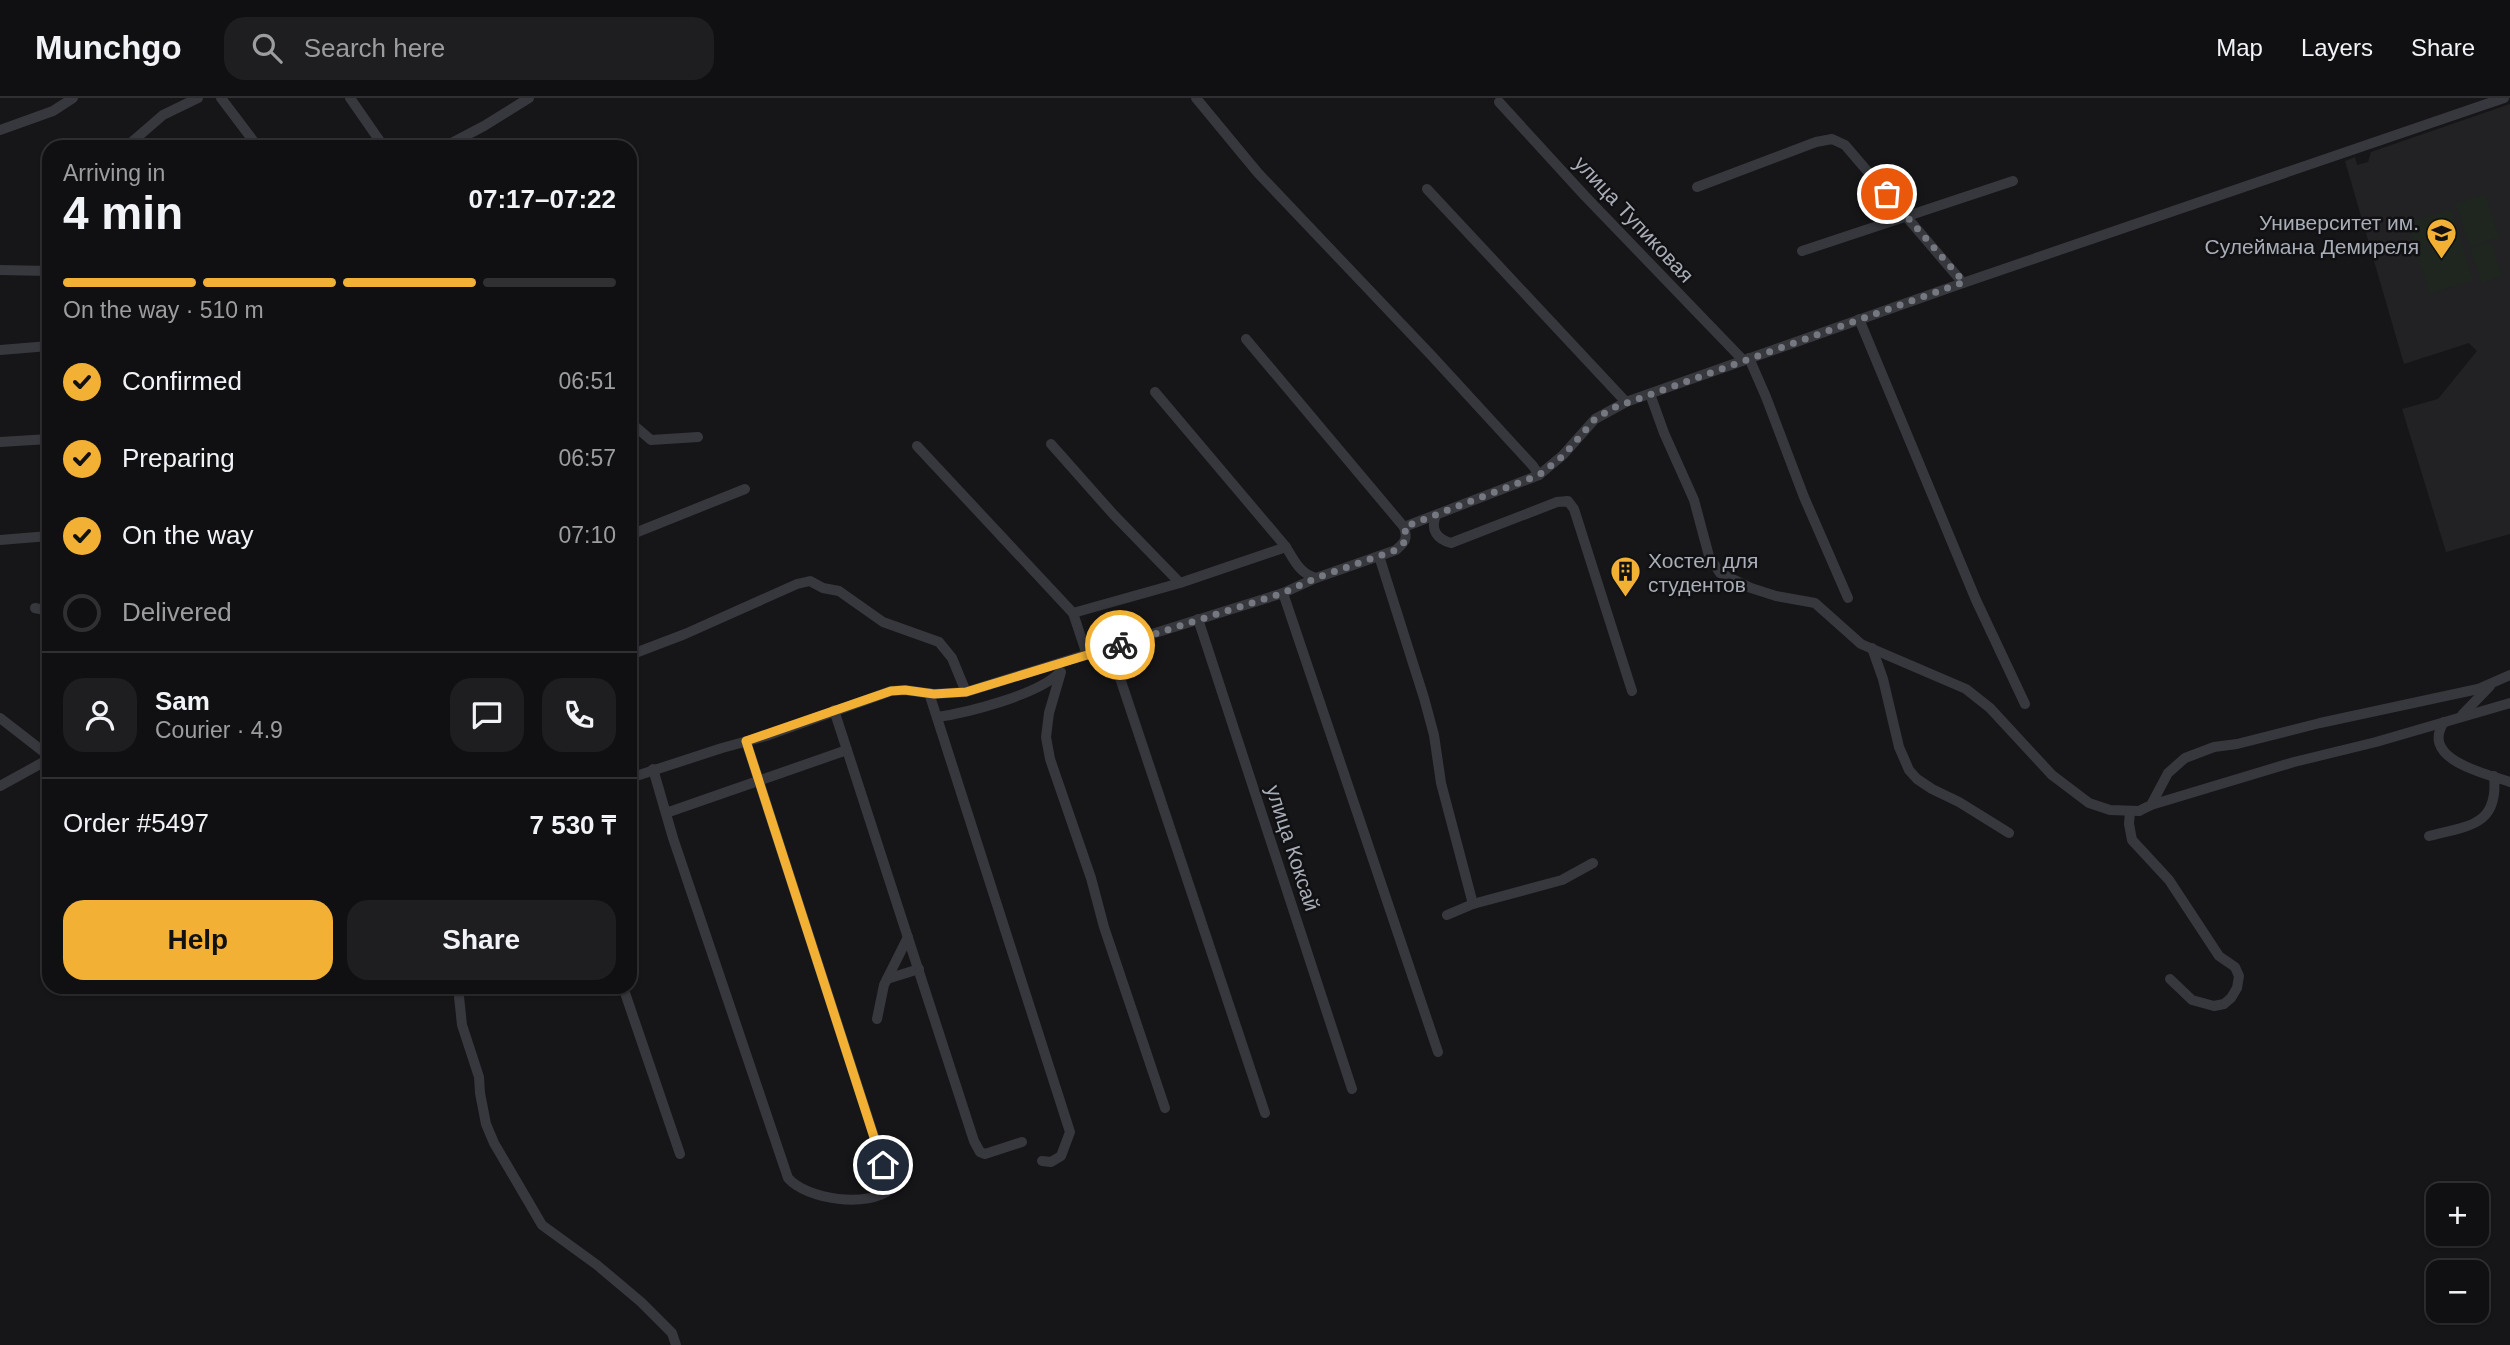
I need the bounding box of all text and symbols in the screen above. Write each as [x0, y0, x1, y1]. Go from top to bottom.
search box [224, 17, 714, 80]
text: Munchgo [35, 29, 182, 66]
icon: search [248, 29, 286, 67]
text: Search here [304, 33, 445, 63]
text: Map [2216, 34, 2263, 61]
text: Layers [2301, 34, 2373, 61]
text: Share [2411, 34, 2475, 61]
street label: улица Тупиковая [1570, 151, 1698, 287]
text: Arriving in [63, 160, 165, 186]
pin [1857, 164, 1917, 224]
icon: bag [1868, 175, 1906, 213]
text: 07:17–07:22 [469, 184, 616, 214]
text: 4 min [63, 187, 183, 239]
place label: Университет им. Сулеймана Демиреля [2205, 211, 2419, 258]
school or university icon: Университет им. Сулеймана Демиреля [2425, 217, 2459, 261]
text: On the way · 510 m [63, 297, 264, 323]
icon: check [63, 363, 101, 401]
text: Confirmed [122, 366, 242, 396]
text: 06:51 [558, 368, 616, 394]
icon: check [63, 440, 101, 478]
text: Preparing [122, 443, 235, 473]
text: 06:57 [558, 445, 616, 471]
icon: check [63, 517, 101, 555]
text: On the way [122, 520, 254, 550]
text: 07:10 [558, 522, 616, 548]
place label: Хостел для студентов [1648, 549, 1758, 596]
building icon: Хостел для студентов [1608, 555, 1642, 599]
text: Delivered [122, 597, 232, 627]
courier [1085, 610, 1155, 680]
icon: bike [1101, 626, 1139, 664]
button: person [63, 678, 137, 752]
button: chat [450, 678, 524, 752]
button: phone [542, 678, 616, 752]
text: Sam [155, 686, 210, 716]
text: Courier · 4.9 [155, 717, 283, 743]
street label: улица Коксай [1262, 782, 1324, 914]
text: Order #5497 [63, 808, 209, 838]
text: 7 530 ₸ [530, 810, 616, 840]
button: Help [63, 900, 333, 980]
button: Share [347, 900, 616, 980]
pin [853, 1135, 913, 1195]
icon: home [864, 1146, 902, 1184]
map controls [2426, 1183, 2489, 1323]
button: + [2426, 1183, 2489, 1246]
button: − [2426, 1260, 2489, 1323]

